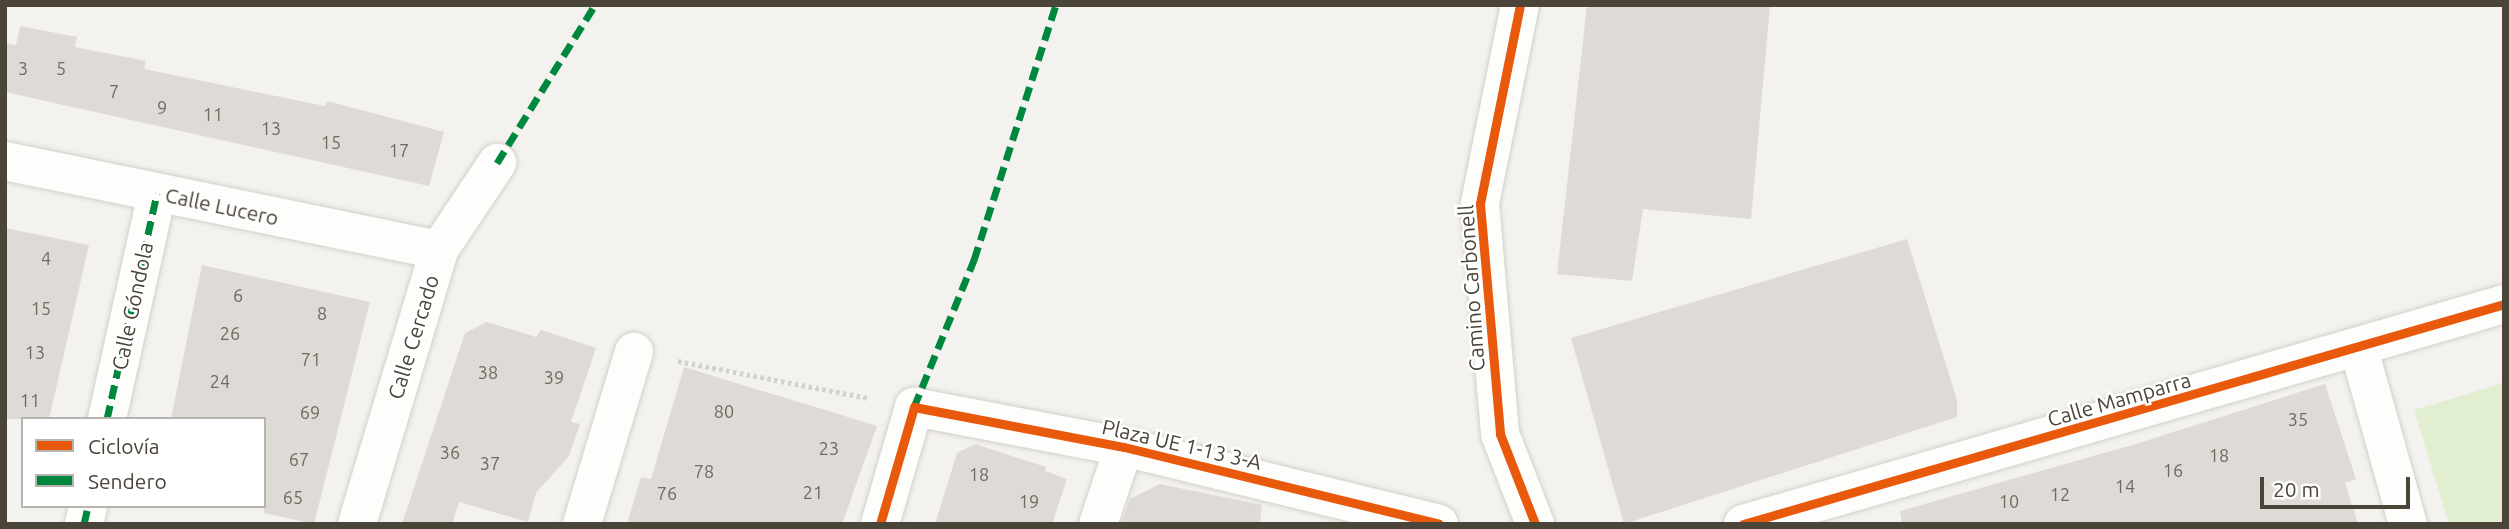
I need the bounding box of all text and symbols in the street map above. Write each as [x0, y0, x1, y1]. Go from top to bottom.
house number: 3 [18, 57, 28, 79]
house number: 5 [56, 57, 66, 79]
house number: 7 [109, 80, 119, 102]
house number: 9 [157, 96, 167, 118]
house number: 11 [203, 103, 223, 125]
house number: 13 [261, 117, 281, 139]
house number: 15 [321, 131, 341, 153]
house number: 17 [389, 139, 409, 161]
street label: Calle Lucero [163, 182, 281, 230]
street label: Camino Carbonell [1453, 204, 1489, 372]
street label: Calle Góndola [106, 240, 158, 372]
house number: 4 [41, 247, 51, 269]
street label: Calle Cercado [382, 272, 444, 402]
house number: 6 [233, 284, 243, 306]
house number: 15 [31, 297, 51, 319]
house number: 8 [317, 302, 327, 324]
house number: 26 [220, 322, 240, 344]
house number: 13 [25, 341, 45, 363]
house number: 71 [301, 348, 321, 370]
house number: 38 [478, 361, 498, 383]
house number: 39 [544, 366, 564, 388]
street label: Calle Mamparra [2044, 366, 2194, 432]
house number: 24 [210, 370, 230, 392]
house number: 11 [20, 389, 40, 411]
house number: 80 [714, 400, 734, 422]
house number: 69 [300, 401, 320, 423]
house number: 35 [2288, 408, 2308, 430]
street label: Plaza UE 1-13 3-A [1100, 413, 1264, 475]
legend [21, 417, 266, 508]
text: Ciclovía [88, 434, 160, 458]
house number: 23 [819, 437, 839, 459]
house number: 36 [440, 441, 460, 463]
house number: 18 [2209, 444, 2229, 466]
house number: 67 [289, 448, 309, 470]
house number: 37 [480, 452, 500, 474]
house number: 16 [2163, 459, 2183, 481]
house number: 78 [694, 460, 714, 482]
scale bar [2264, 462, 2414, 506]
house number: 18 [969, 463, 989, 485]
text: Sendero [88, 469, 167, 493]
house number: 14 [2115, 475, 2135, 497]
text: 20 m [2273, 477, 2320, 501]
house number: 21 [803, 481, 823, 503]
house number: 76 [657, 482, 677, 504]
house number: 12 [2050, 483, 2070, 505]
house number: 65 [283, 486, 303, 508]
house number: 19 [1019, 490, 1039, 512]
house number: 10 [1999, 490, 2019, 512]

